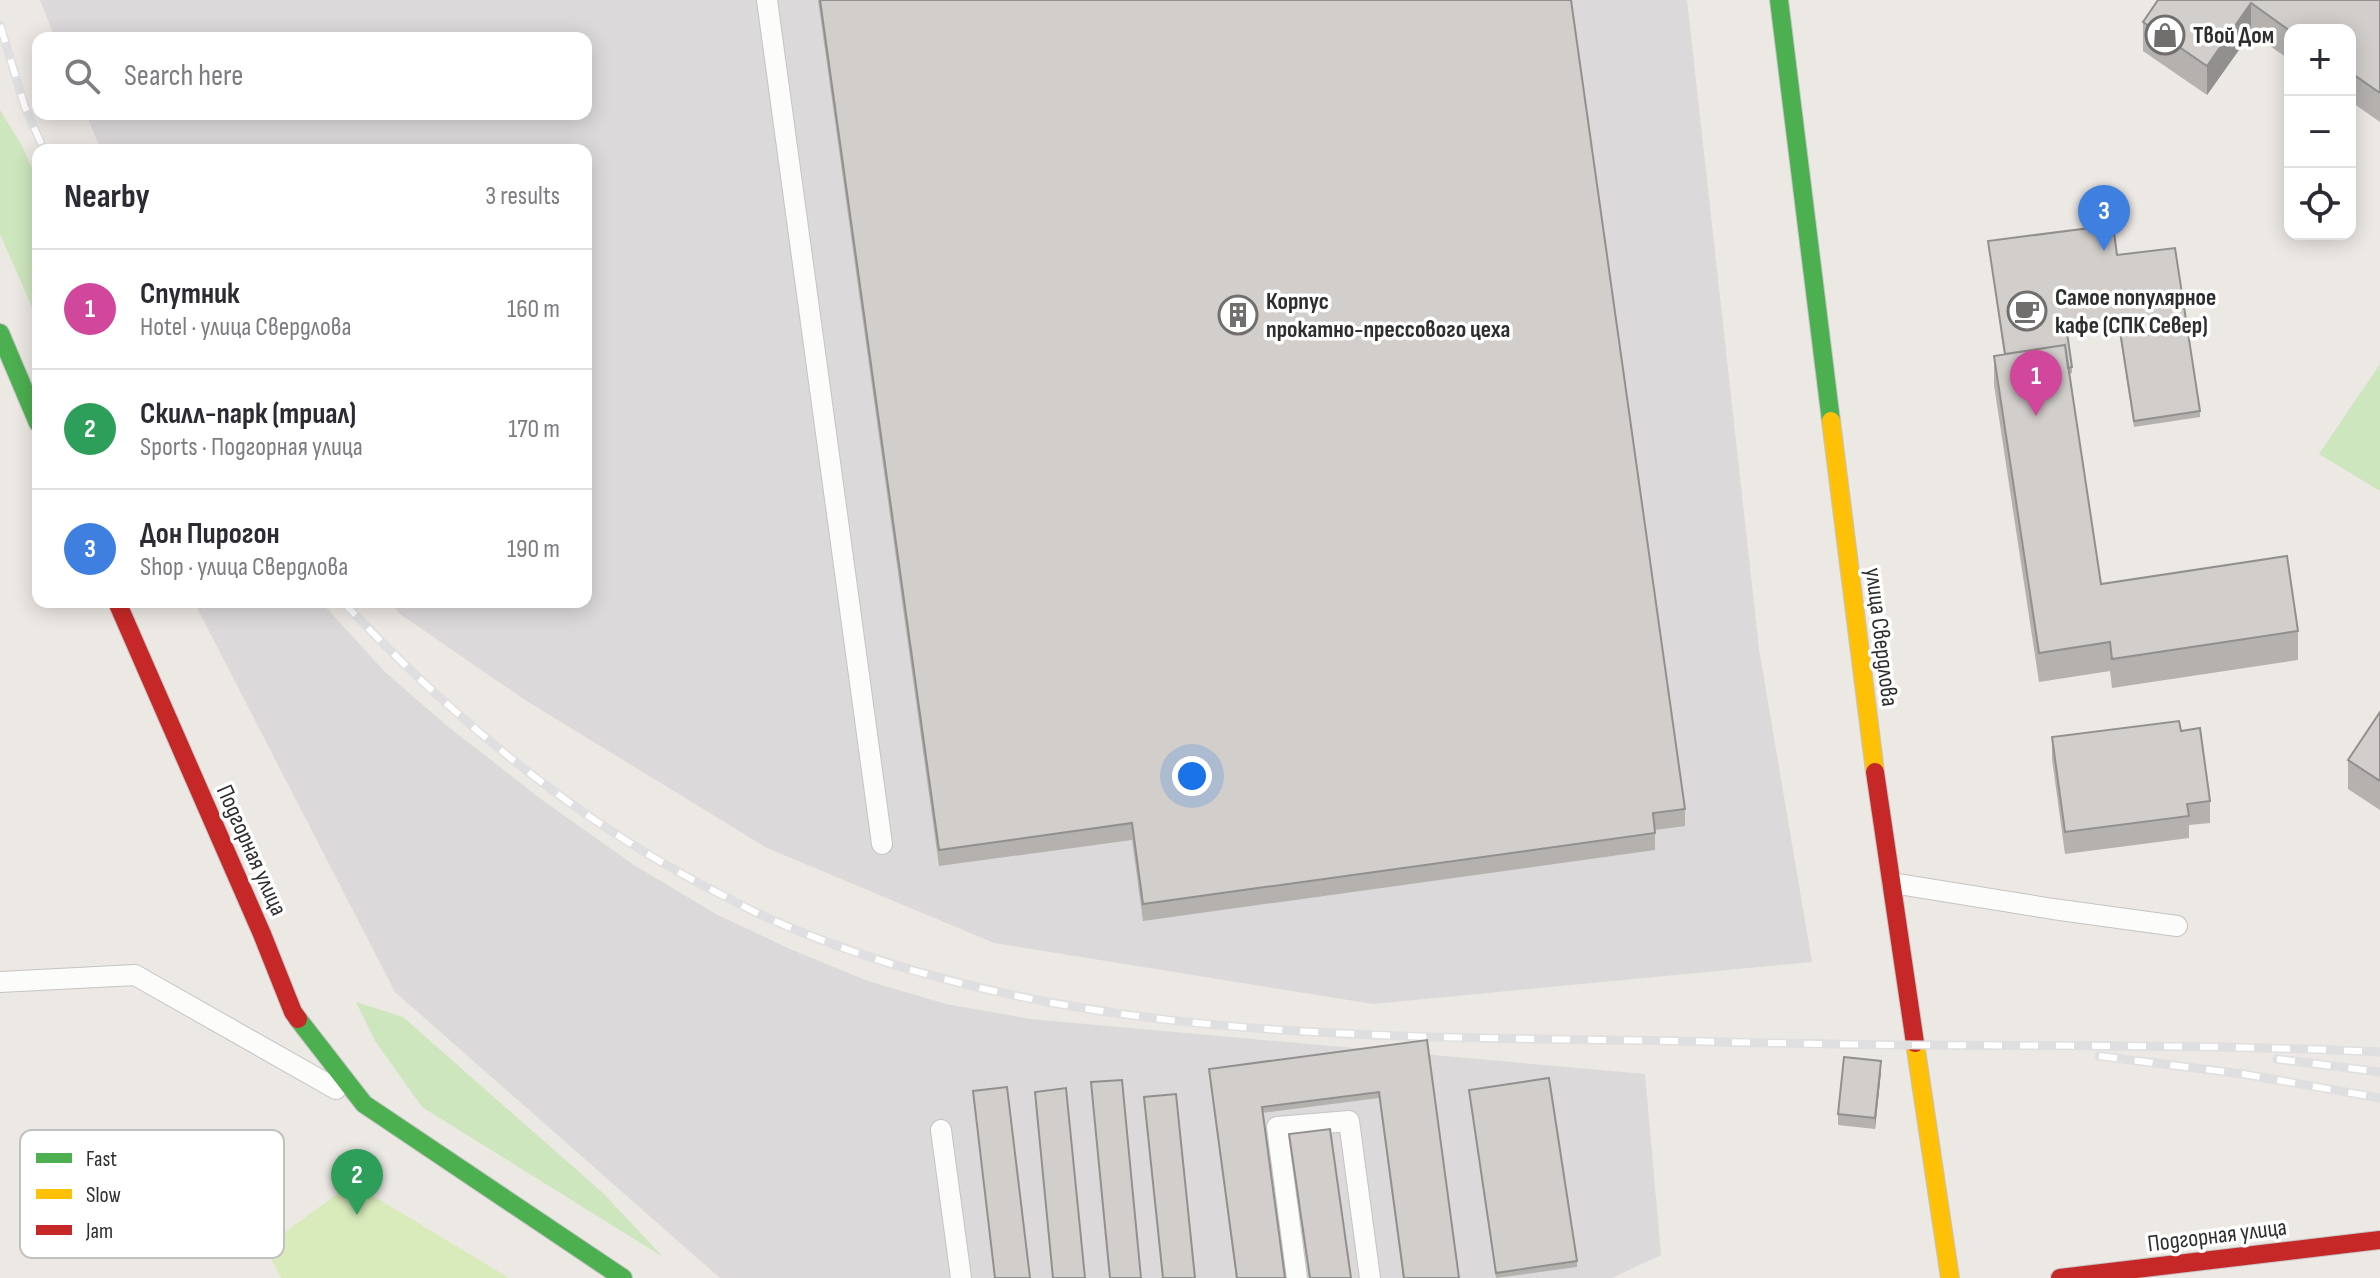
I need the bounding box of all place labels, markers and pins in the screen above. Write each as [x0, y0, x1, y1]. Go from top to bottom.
shop icon: Твой Дом [2144, 14, 2186, 56]
place label: Твой Дом [2193, 21, 2274, 50]
pin: 3 [2078, 185, 2130, 251]
place label: Самое популярное кафе (СПК Север) [2055, 283, 2216, 340]
place label: Корпус прокатно-прессового цеха [1266, 287, 1510, 344]
cafe icon: Самое популярное кафе (СПК Север) [2006, 290, 2048, 332]
building icon: Корпус прокатно-прессового цеха [1217, 294, 1259, 336]
pin: 1 [2010, 350, 2062, 416]
pin: 2 [331, 1149, 383, 1215]

